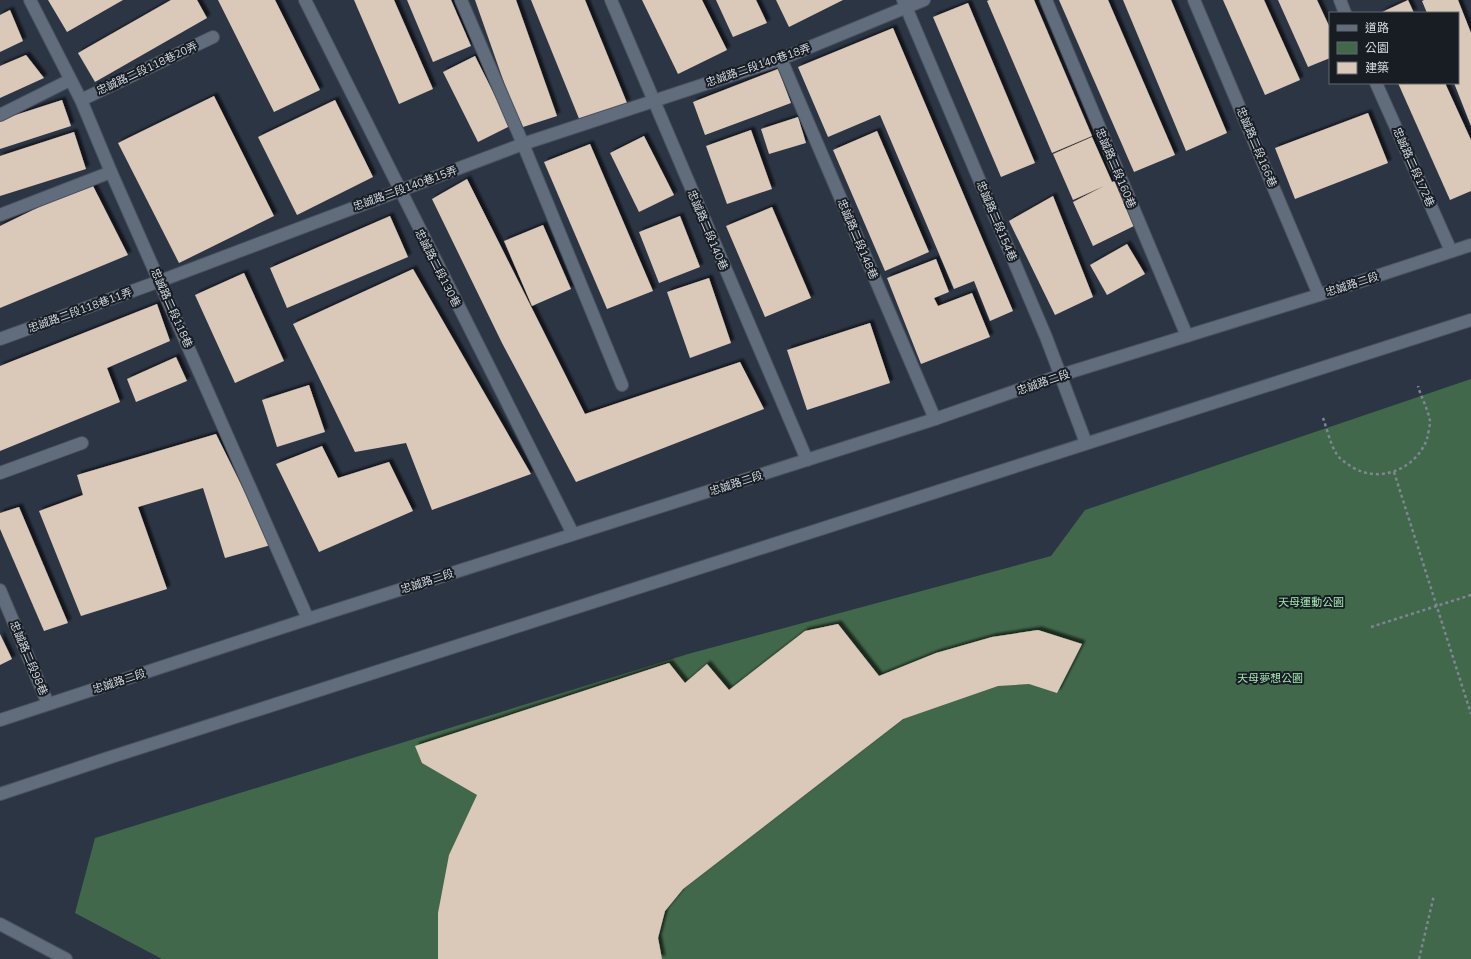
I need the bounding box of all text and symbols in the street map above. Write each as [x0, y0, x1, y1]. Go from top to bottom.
legend [1329, 12, 1459, 84]
text: 道路 [1365, 20, 1389, 36]
street label: 忠誠路二段118巷20弄 [94, 38, 200, 98]
street label: 忠誠路二段140巷18弄 [704, 40, 813, 90]
text: 公園 [1365, 40, 1389, 56]
text: 建築 [1365, 60, 1389, 76]
street label: 忠誠路二段166巷 [1233, 105, 1280, 190]
street label: 忠誠路二段172巷 [1389, 125, 1438, 209]
street label: 忠誠路二段160巷 [1092, 126, 1139, 211]
street label: 忠誠路二段140巷15弄 [351, 163, 459, 214]
street label: 忠誠路二段154巷 [973, 179, 1020, 264]
street label: 忠誠路二段140巷 [684, 188, 731, 273]
street label: 忠誠路二段148巷 [834, 197, 881, 282]
street label: 忠誠路二段130巷 [411, 227, 464, 310]
street label: 忠誠路二段118巷 [147, 266, 196, 350]
street label: 忠誠路二段 [1324, 269, 1381, 300]
street label: 忠誠路二段118巷11弄 [26, 285, 134, 336]
street label: 忠誠路二段 [1015, 366, 1072, 399]
street label: 忠誠路二段 [708, 468, 765, 499]
street label: 忠誠路二段 [399, 566, 456, 597]
park label: 天母運動公園 [1278, 595, 1344, 610]
street label: 忠誠路二段98巷 [6, 619, 51, 698]
street label: 忠誠路二段 [91, 666, 148, 697]
park label: 天母夢想公園 [1237, 671, 1303, 686]

